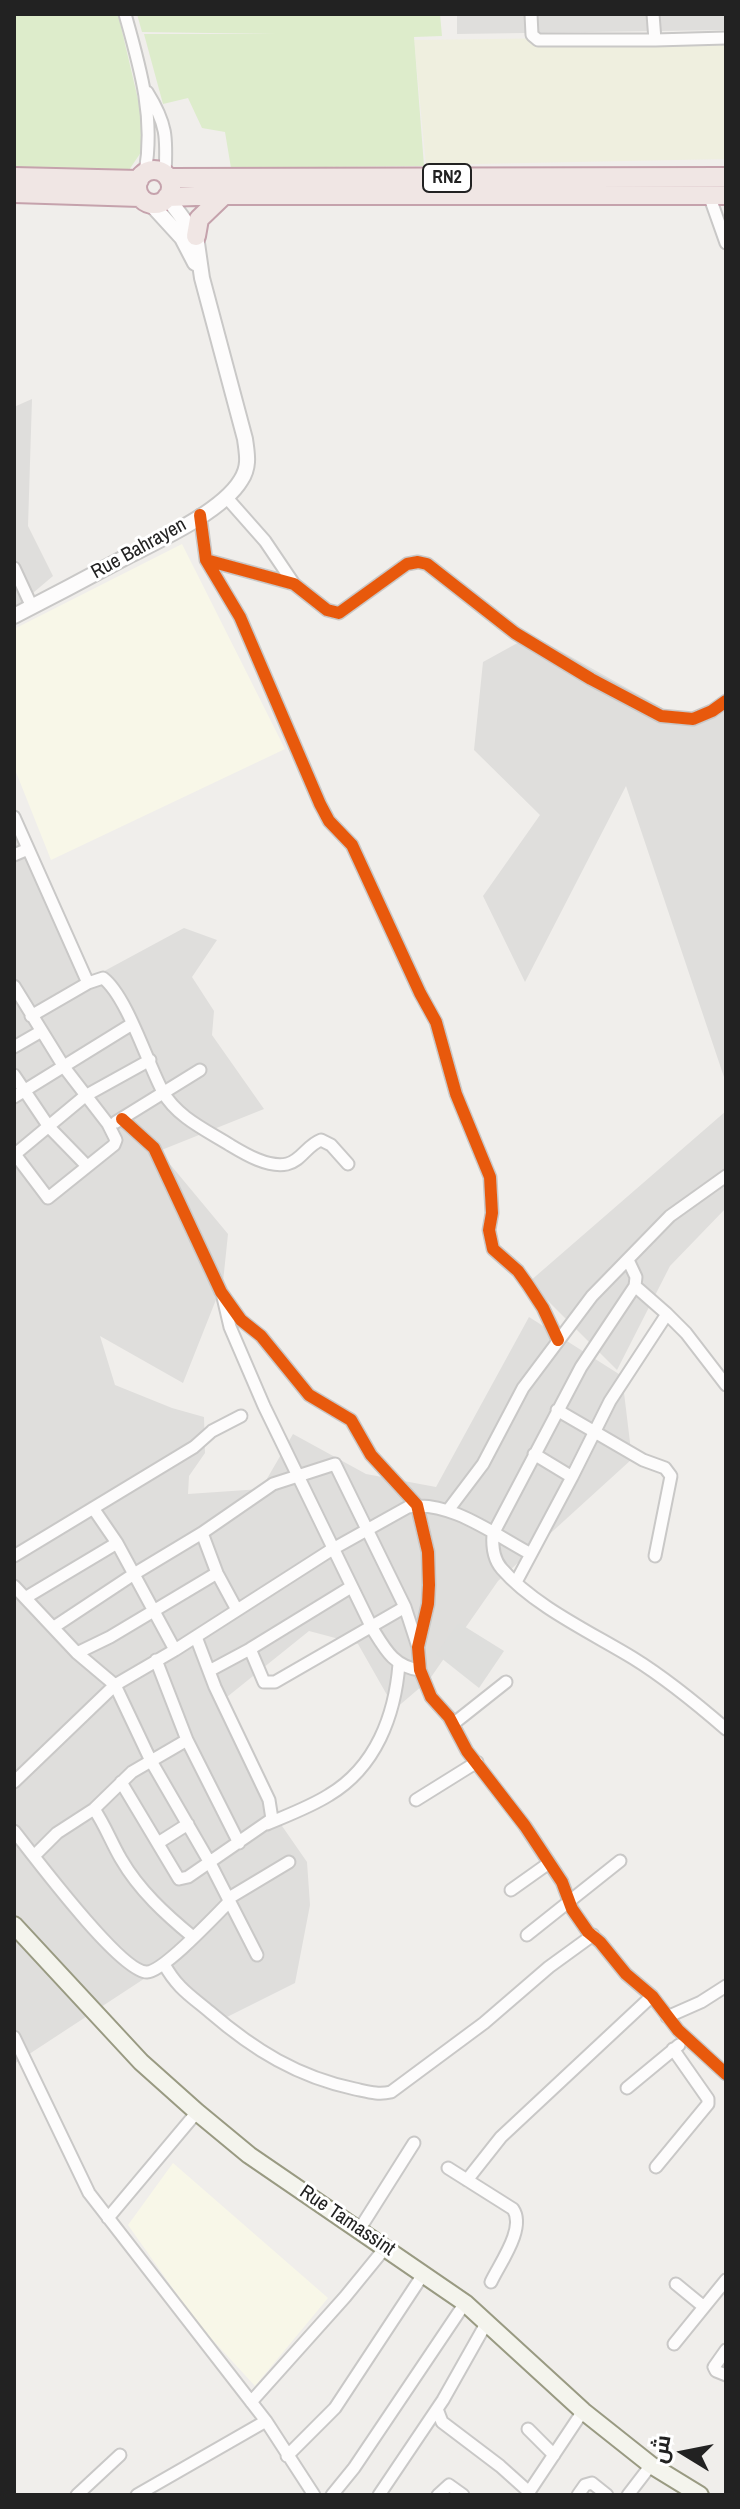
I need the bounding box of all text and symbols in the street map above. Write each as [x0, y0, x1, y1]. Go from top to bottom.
road number: RN2 [423, 164, 471, 192]
street label: Rue Bahrayen [87, 513, 191, 585]
street label: Rue Tamassint [295, 2180, 399, 2262]
north arrow [644, 2413, 724, 2493]
text: ش [643, 2432, 678, 2465]

